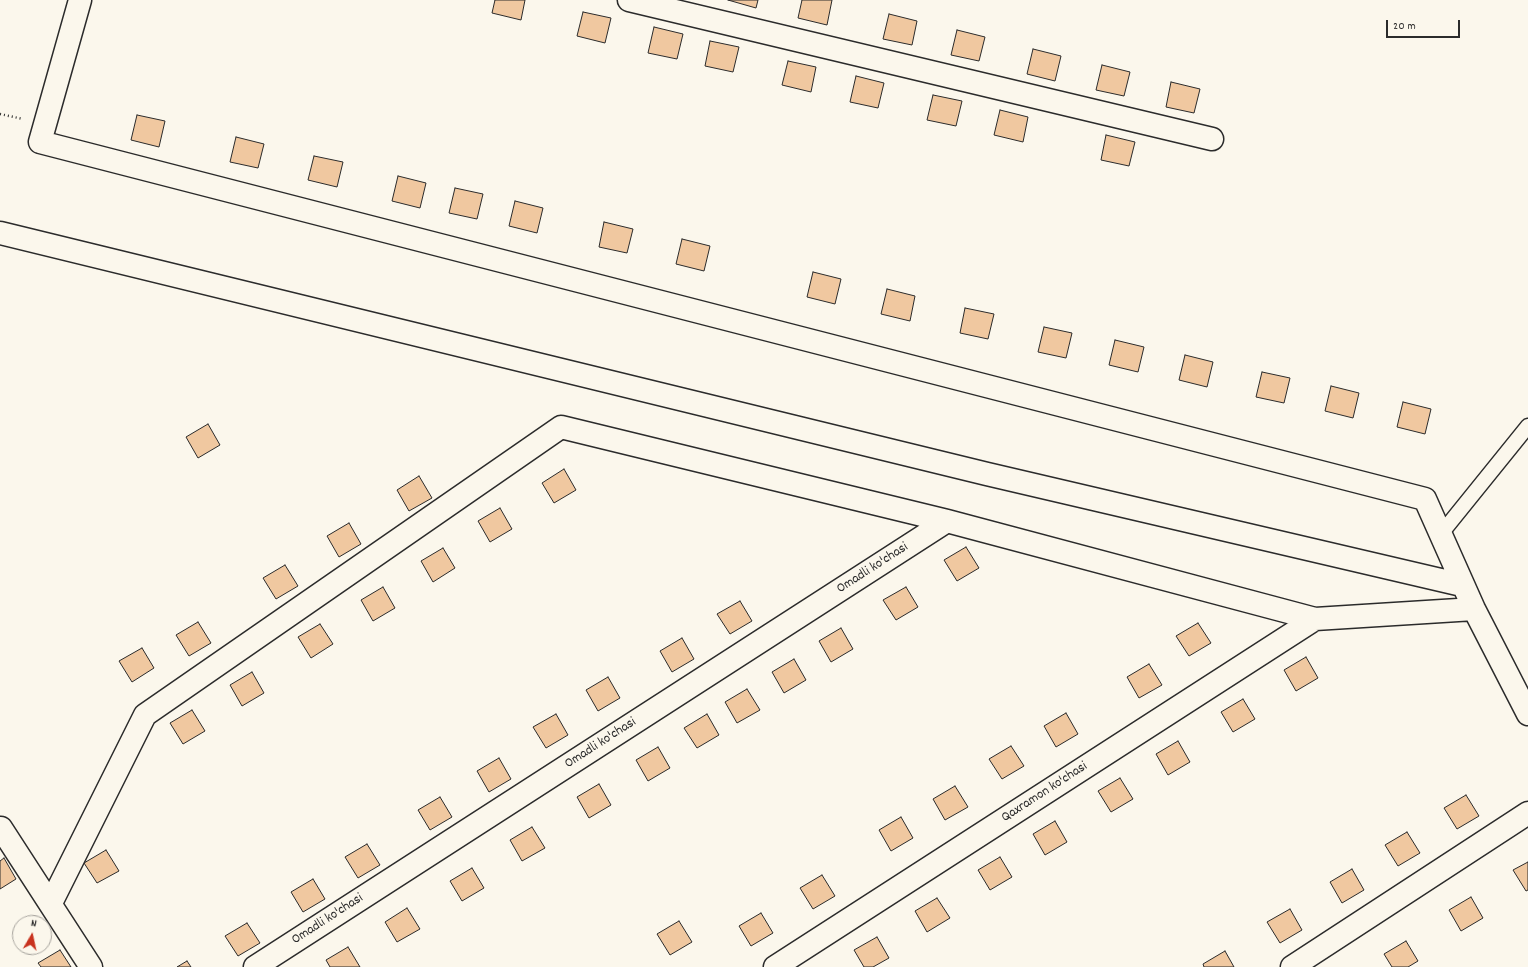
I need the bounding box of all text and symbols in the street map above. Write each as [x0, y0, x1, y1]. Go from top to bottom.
scale bar [1388, 12, 1462, 38]
text: 20 m [1393, 18, 1416, 35]
street label: Omadli ko'chasi [834, 540, 912, 598]
street label: Omadli ko'chasi [562, 715, 640, 773]
street label: Qaxramon ko'chasi [999, 759, 1091, 827]
street label: Omadli ko'chasi [289, 891, 367, 949]
north arrow [12, 915, 52, 955]
text: N [30, 916, 38, 932]

